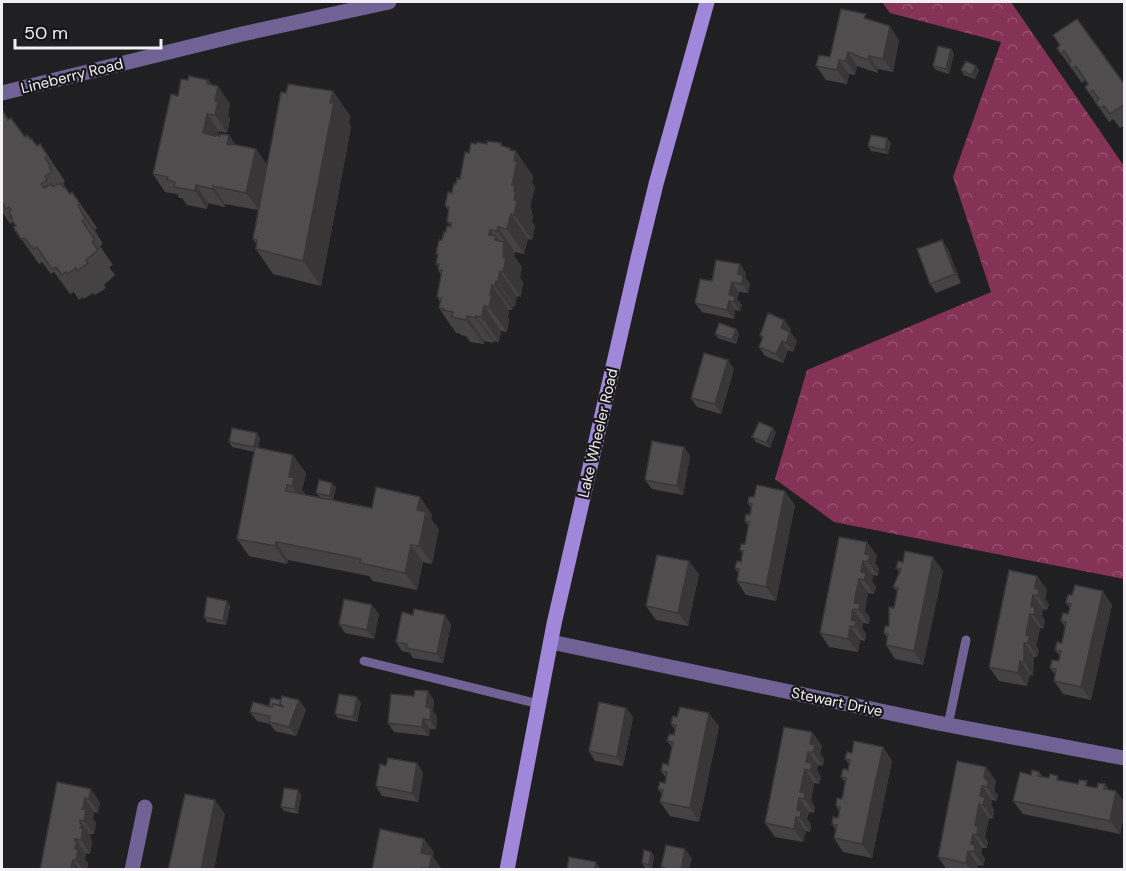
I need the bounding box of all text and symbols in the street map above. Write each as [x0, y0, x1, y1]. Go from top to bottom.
scale bar [15, 12, 160, 50]
text: 50 m [24, 21, 68, 45]
street label: Lineberry Road [19, 54, 125, 98]
street label: Lake Wheeler Road [573, 366, 623, 500]
street label: Stewart Drive [789, 683, 885, 721]

